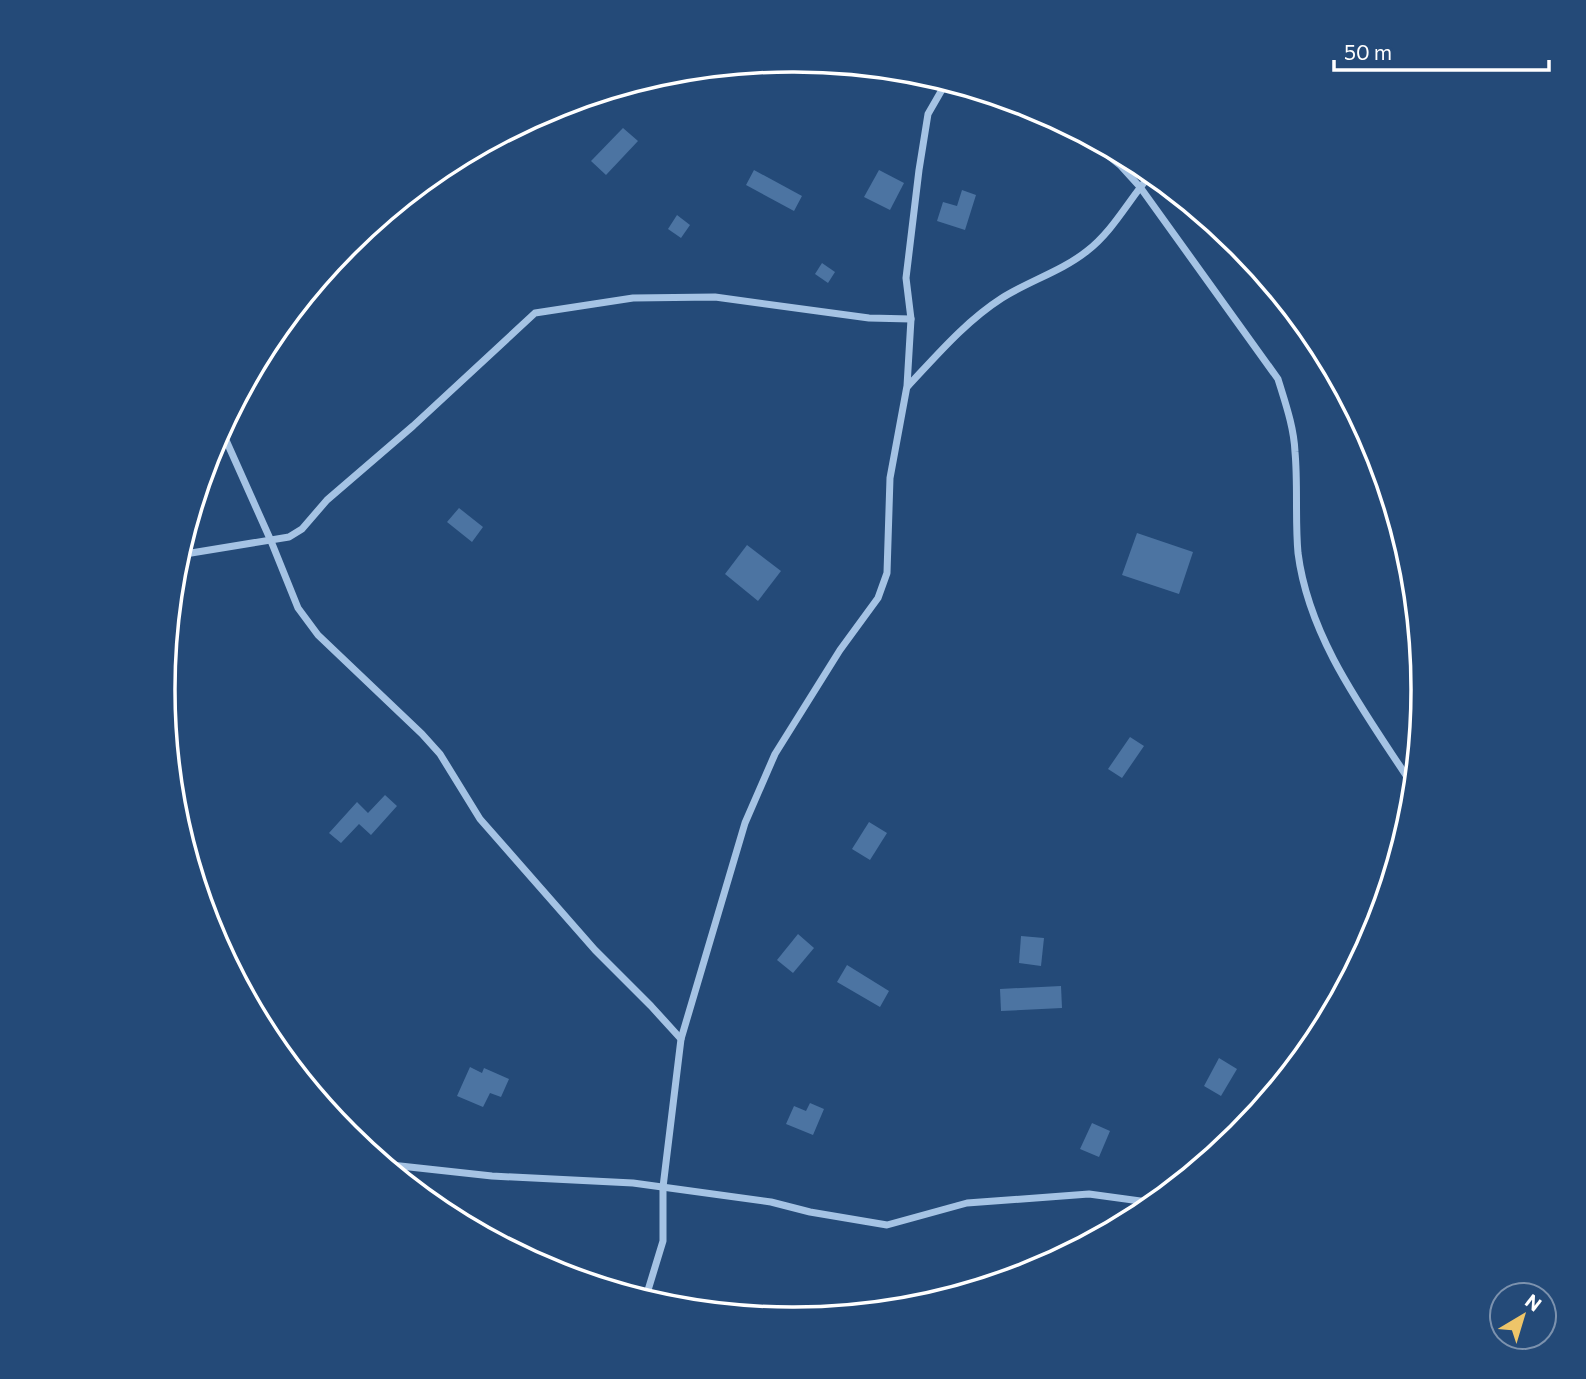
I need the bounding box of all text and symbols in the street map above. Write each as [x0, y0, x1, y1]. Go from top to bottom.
scale bar [1334, 28, 1549, 72]
text: 50 m [1344, 39, 1392, 64]
north arrow [1488, 1281, 1558, 1351]
text: N [1521, 1289, 1546, 1316]

